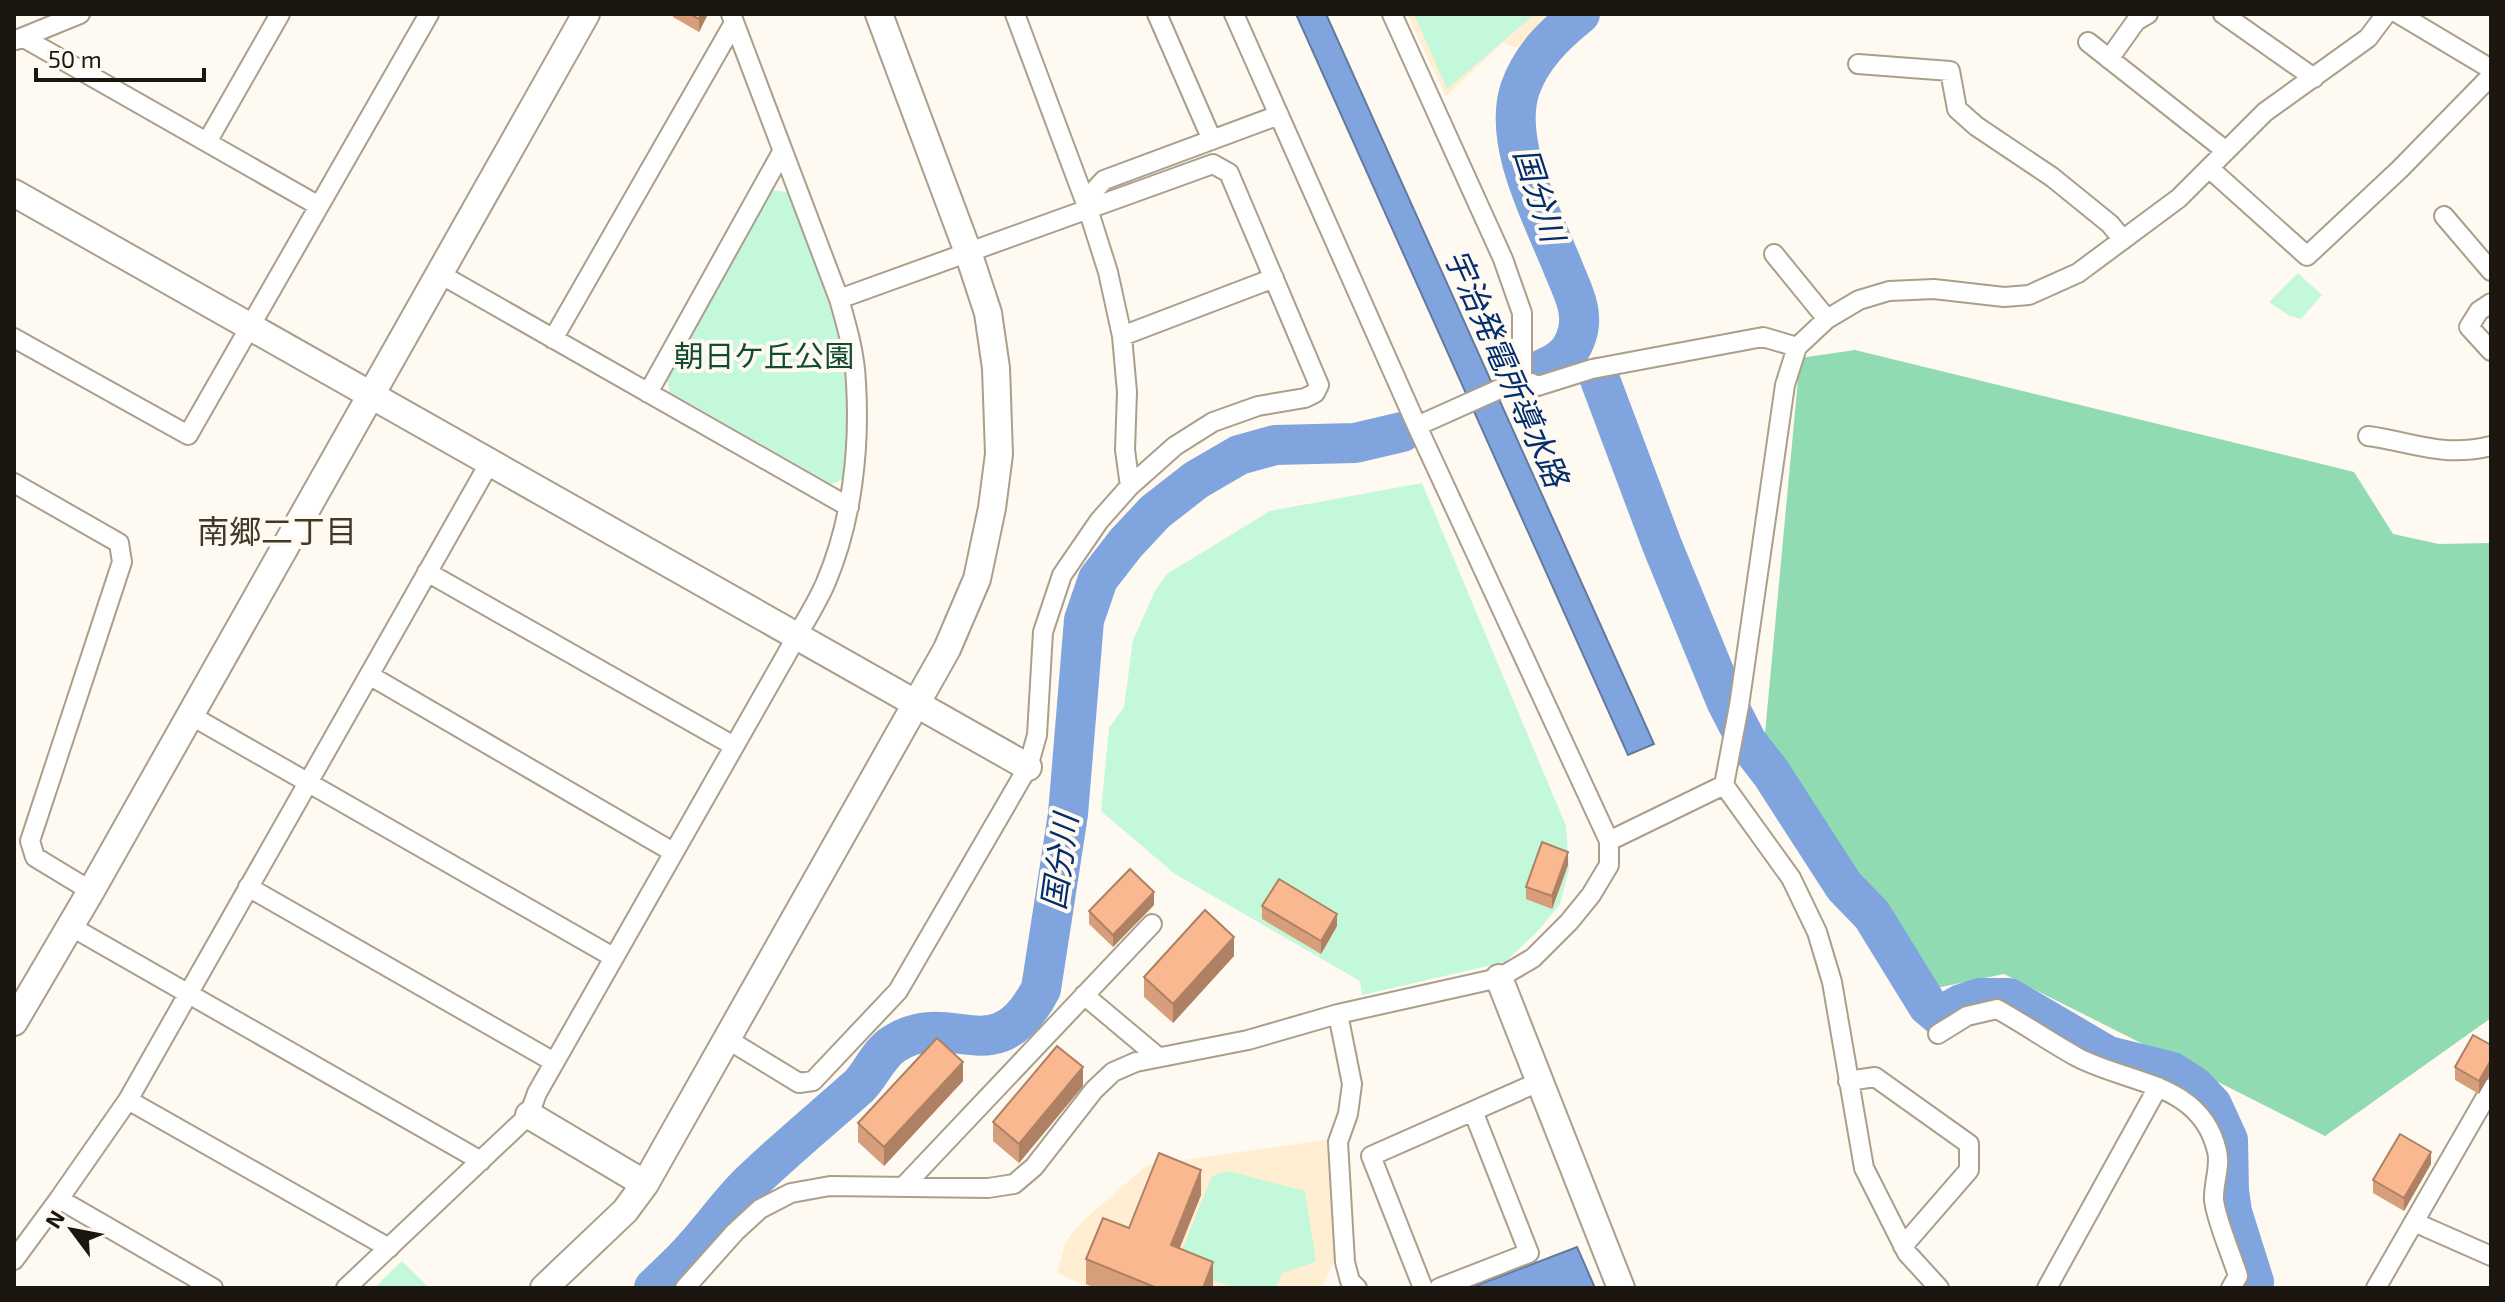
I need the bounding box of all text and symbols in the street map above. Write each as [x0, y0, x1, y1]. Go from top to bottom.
scale bar [36, 32, 204, 82]
text: 50 m [48, 44, 102, 73]
water label: 国分川 [1508, 143, 1575, 249]
water label: 宇治発電所導水路 [1438, 243, 1578, 495]
park label: 朝日ケ丘公園 [674, 337, 854, 373]
district label: 南郷二丁目 [197, 511, 357, 549]
water label: 国分川 [1033, 809, 1084, 912]
north arrow [32, 1190, 112, 1270]
text: N [39, 1205, 69, 1232]

